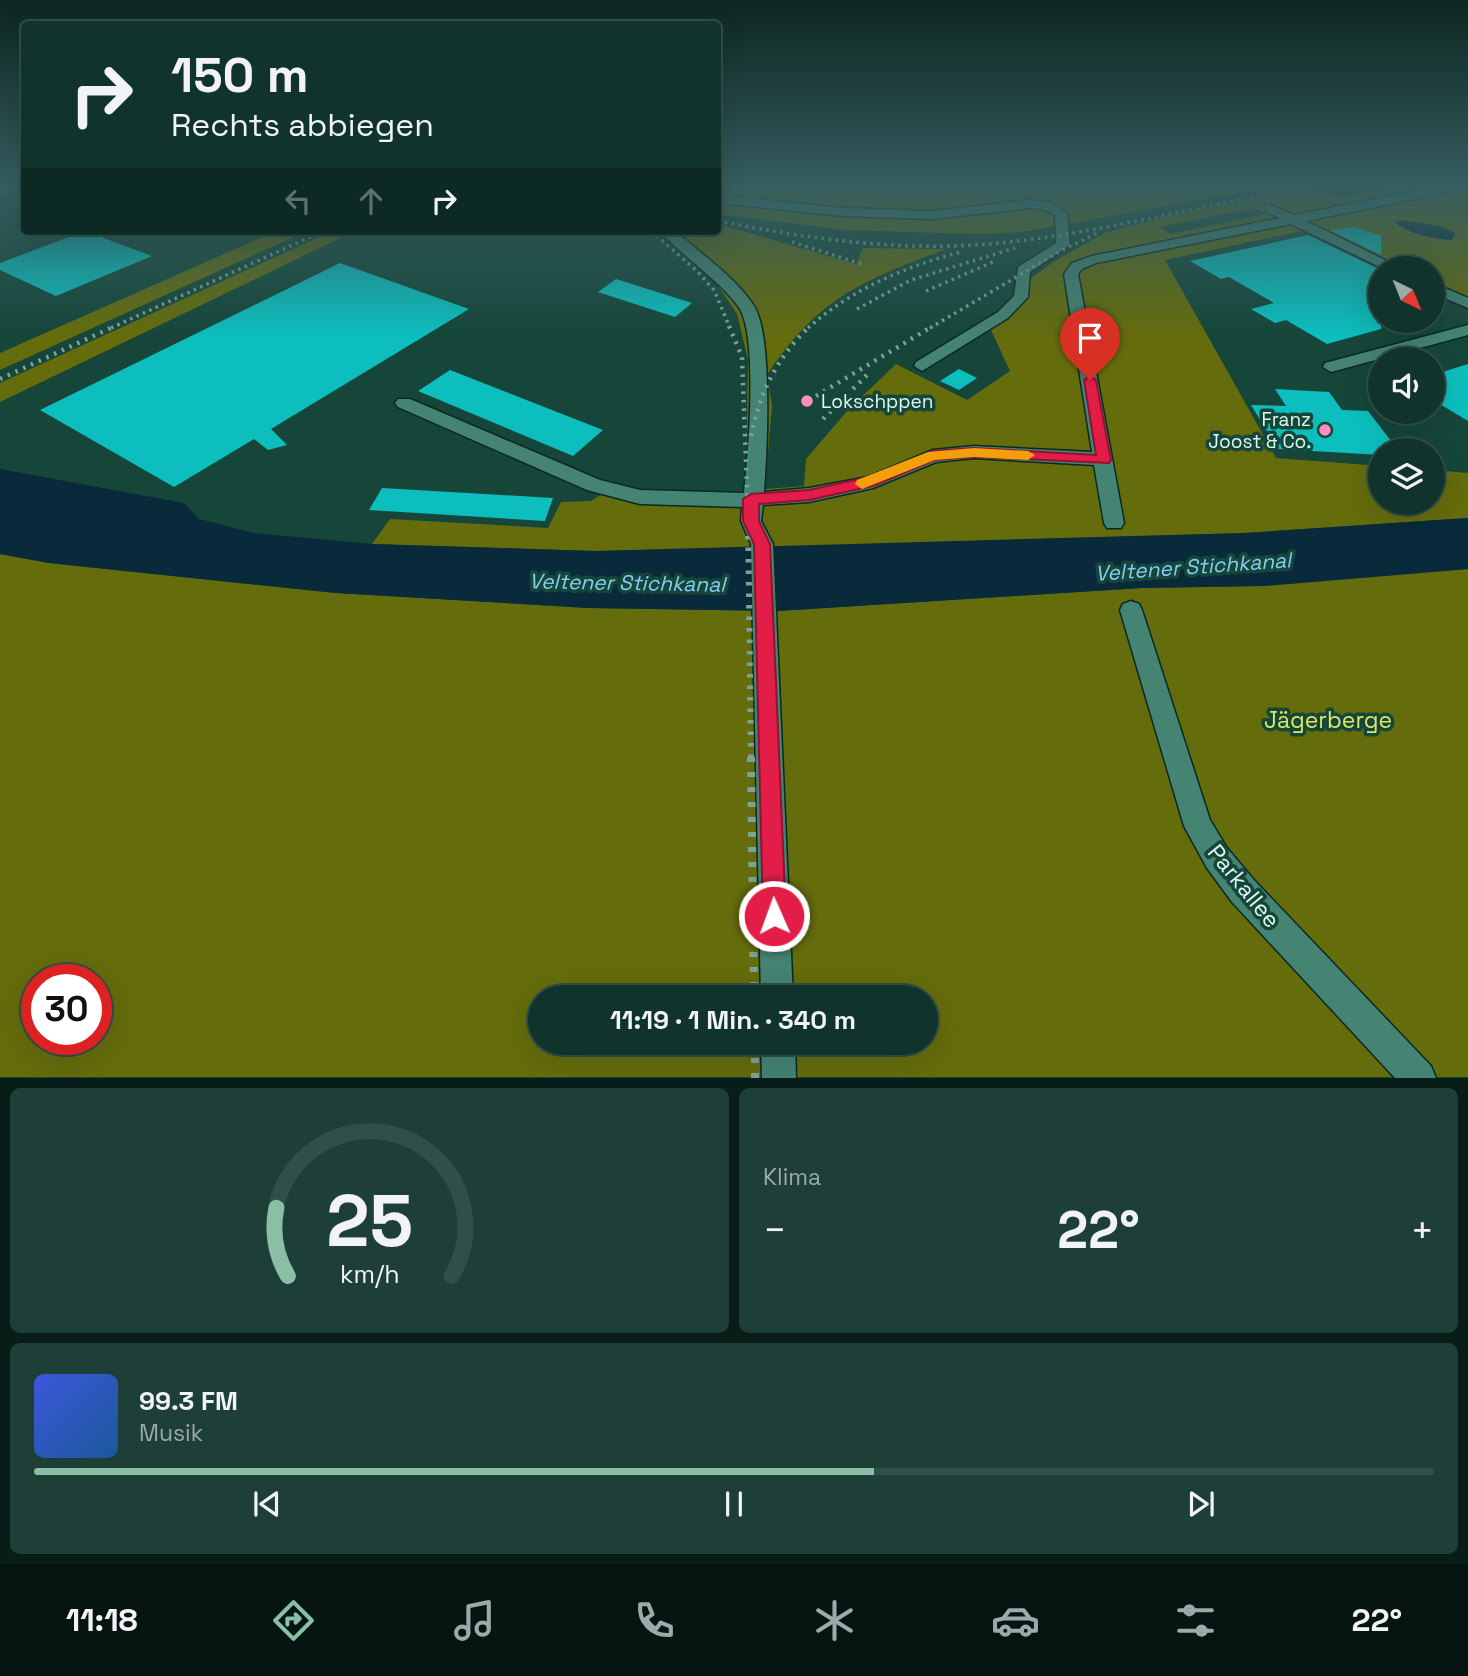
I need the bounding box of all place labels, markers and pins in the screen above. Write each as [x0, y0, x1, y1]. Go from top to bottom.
pin [1060, 308, 1120, 380]
place label: Lokschppen [821, 389, 933, 414]
marker: Lokschppen [799, 393, 815, 409]
place label: Franz Joost & Co. [1208, 407, 1311, 454]
marker: Franz Joost & Co. [1317, 422, 1333, 438]

